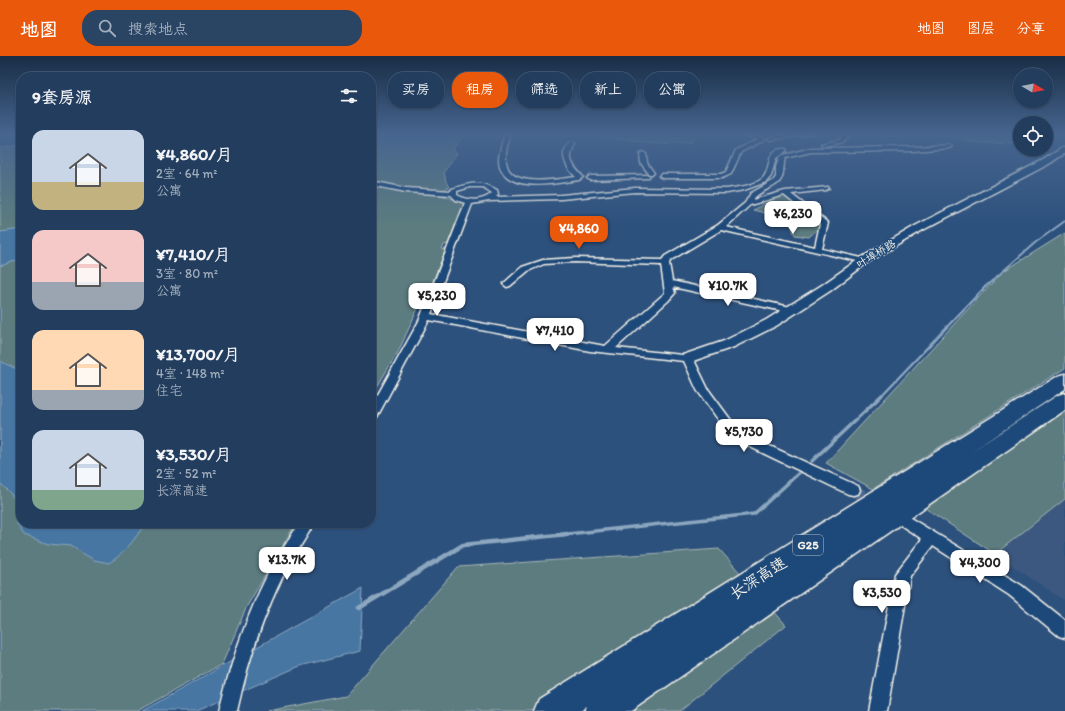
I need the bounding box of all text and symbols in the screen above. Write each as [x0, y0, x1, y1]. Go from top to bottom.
search box [82, 10, 362, 46]
icon: search [96, 17, 118, 39]
text: 地图 [20, 18, 58, 41]
text: 搜索地点 [128, 20, 188, 38]
text: 地图 [917, 20, 945, 37]
text: 图层 [967, 20, 995, 37]
text: 分享 [1017, 20, 1045, 37]
north arrow [1013, 68, 1053, 108]
map controls [1013, 68, 1053, 156]
chip: 买房 [388, 72, 444, 108]
chip: 租房 [452, 72, 508, 108]
chip: 筛选 [516, 72, 572, 108]
chip: 新上 [580, 72, 636, 108]
chip: 公寓 [644, 72, 700, 108]
icon: filters [338, 85, 360, 107]
text: 9套房源 [32, 87, 92, 107]
button: locate [1013, 116, 1053, 156]
text: ¥4,860/月 [156, 144, 233, 164]
icon: home [64, 146, 112, 194]
text: 2室 · 64 m² [156, 166, 217, 181]
text: 公寓 [156, 183, 182, 198]
pin: ¥6,230 [760, 201, 826, 235]
text: ¥6,230 [773, 206, 813, 221]
pin: ¥4,860 [546, 216, 612, 250]
text: ¥4,860 [559, 221, 599, 236]
street label: 叶埠桥路 [854, 237, 898, 271]
text: ¥7,410/月 [156, 244, 231, 264]
icon: home [64, 246, 112, 294]
text: 3室 · 80 m² [156, 266, 218, 281]
pin: ¥10.7K [695, 273, 761, 307]
text: ¥10.7K [708, 278, 748, 293]
text: 公寓 [156, 283, 182, 298]
pin: ¥5,230 [404, 283, 470, 317]
text: ¥5,230 [417, 288, 457, 303]
pin: ¥7,410 [522, 318, 588, 352]
text: ¥7,410 [536, 323, 574, 338]
text: ¥13,700/月 [156, 344, 240, 364]
icon: home [64, 346, 112, 394]
text: 4室 · 148 m² [156, 366, 225, 381]
text: 住宅 [156, 383, 182, 398]
pin: ¥5,730 [711, 419, 777, 453]
text: ¥5,730 [725, 424, 763, 439]
text: ¥3,530/月 [156, 444, 232, 464]
icon: home [64, 446, 112, 494]
text: 2室 · 52 m² [156, 466, 216, 481]
text: 长深高速 [156, 483, 208, 498]
road number: G25 [793, 535, 823, 555]
pin: ¥13.7K [254, 547, 320, 581]
pin: ¥4,300 [947, 550, 1013, 584]
text: ¥13.7K [268, 552, 306, 567]
street label: 长深高速 [726, 553, 790, 603]
text: ¥4,300 [959, 555, 1001, 570]
pin: ¥3,530 [849, 580, 915, 614]
text: ¥3,530 [862, 585, 902, 600]

